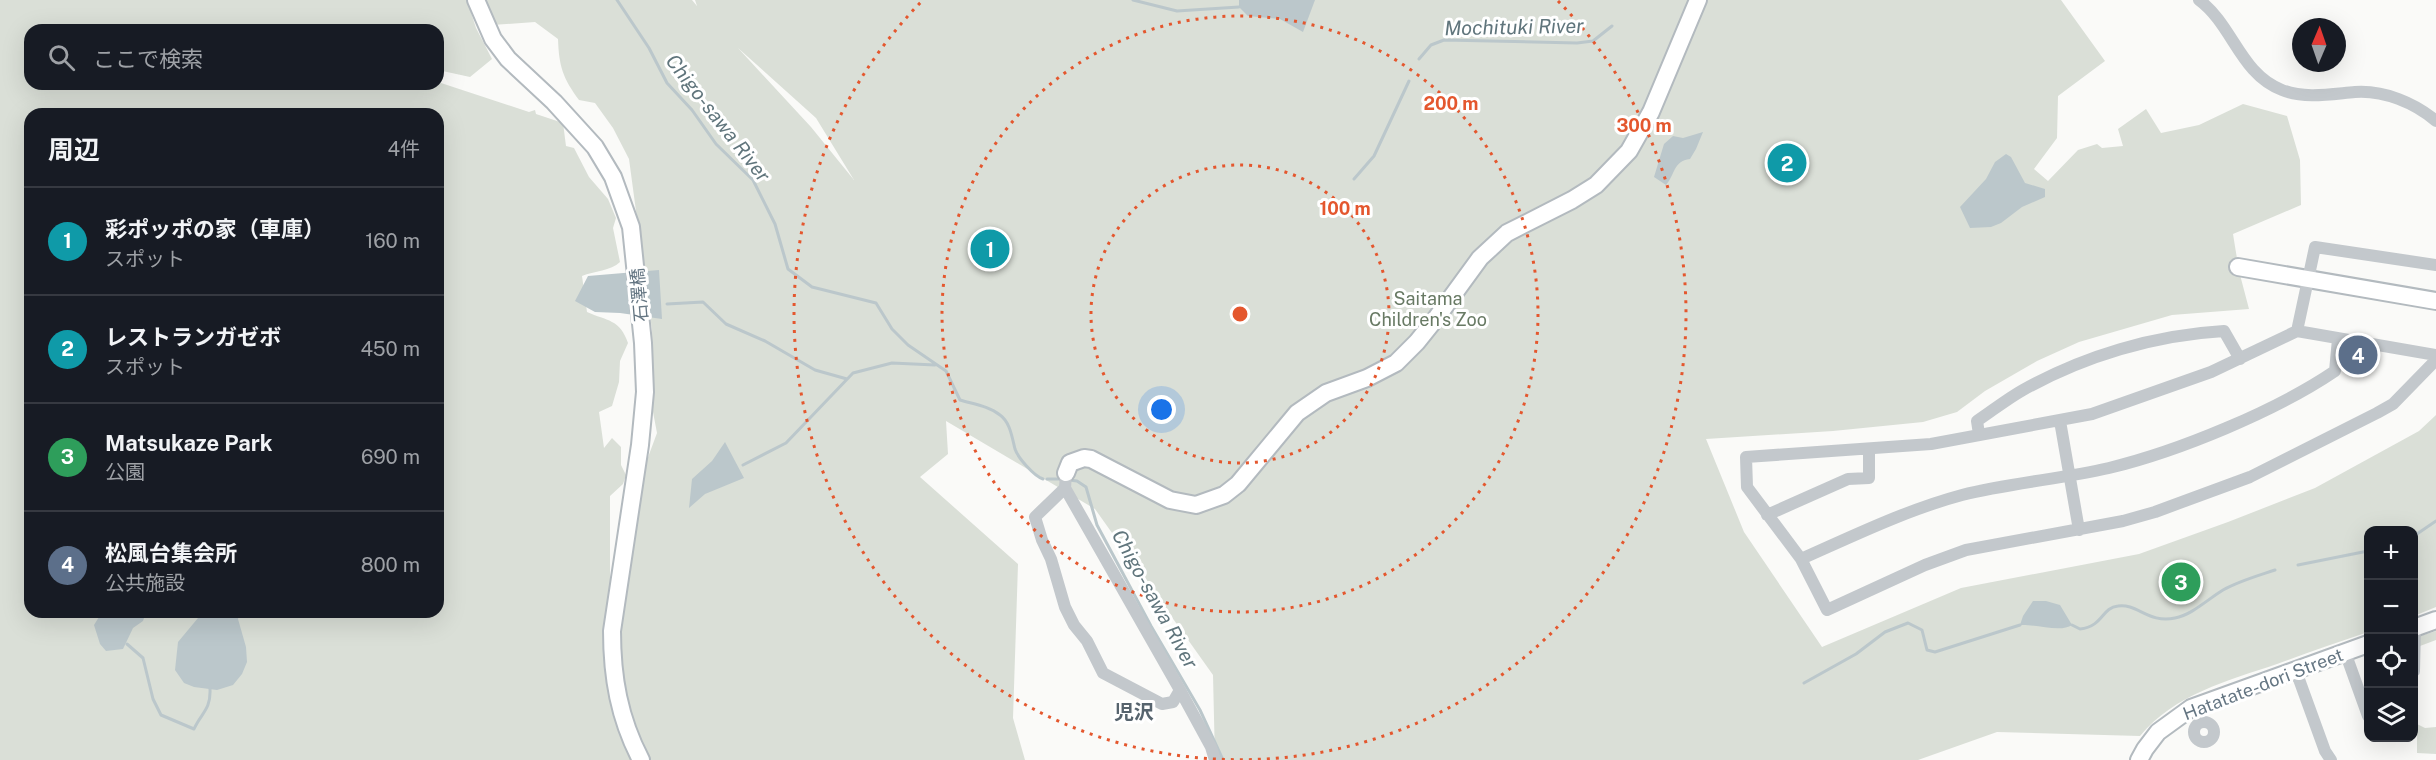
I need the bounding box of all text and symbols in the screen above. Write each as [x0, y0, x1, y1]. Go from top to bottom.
water label: Mochituki River [1444, 14, 1584, 40]
north arrow [2292, 18, 2346, 72]
search box [24, 24, 444, 90]
icon: search [45, 41, 78, 74]
text: ここで検索 [93, 46, 203, 72]
water label: Chigo-sawa River [661, 49, 776, 187]
text: 200 m [1424, 93, 1478, 114]
text: 300 m [1616, 115, 1672, 136]
text: 周辺 [48, 134, 100, 165]
text: 4件 [387, 137, 420, 161]
pin: 2 [1768, 140, 1806, 186]
text: 100 m [1319, 198, 1371, 219]
text: 彩ポッポの家（車庫） [105, 216, 325, 242]
pin: 1 [970, 226, 1010, 272]
text: 1 [63, 229, 72, 253]
text: 160 m [365, 229, 420, 253]
text: スポット [105, 247, 185, 271]
street label: 石澤橋 [626, 267, 652, 323]
park label: Saitama Children's Zoo [1369, 288, 1487, 330]
centre of rings [1230, 304, 1250, 324]
text: レストランガゼボ [105, 324, 281, 350]
pin: 4 [2338, 332, 2378, 378]
text: 2 [61, 337, 74, 361]
text: 450 m [360, 337, 420, 361]
text: スポット [105, 355, 185, 379]
your location [1147, 395, 1176, 424]
text: Matsukaze Park [105, 430, 273, 456]
text: 3 [61, 445, 74, 469]
text: 690 m [361, 445, 420, 469]
text: 公園 [105, 460, 145, 484]
water label: Chigo-sawa River [1107, 525, 1203, 673]
map controls [2364, 526, 2418, 742]
button: + [2364, 526, 2418, 580]
text: 松風台集会所 [105, 540, 237, 566]
text: 4 [61, 553, 74, 577]
text: 800 m [361, 553, 420, 577]
pin: 3 [2162, 560, 2200, 604]
text: 公共施設 [105, 571, 185, 595]
button: − [2364, 580, 2418, 634]
button: locate [2364, 634, 2418, 688]
street label: Hatatate-dori Street [2180, 644, 2346, 724]
button: layers [2364, 688, 2418, 742]
district label: 児沢 [1114, 700, 1154, 724]

